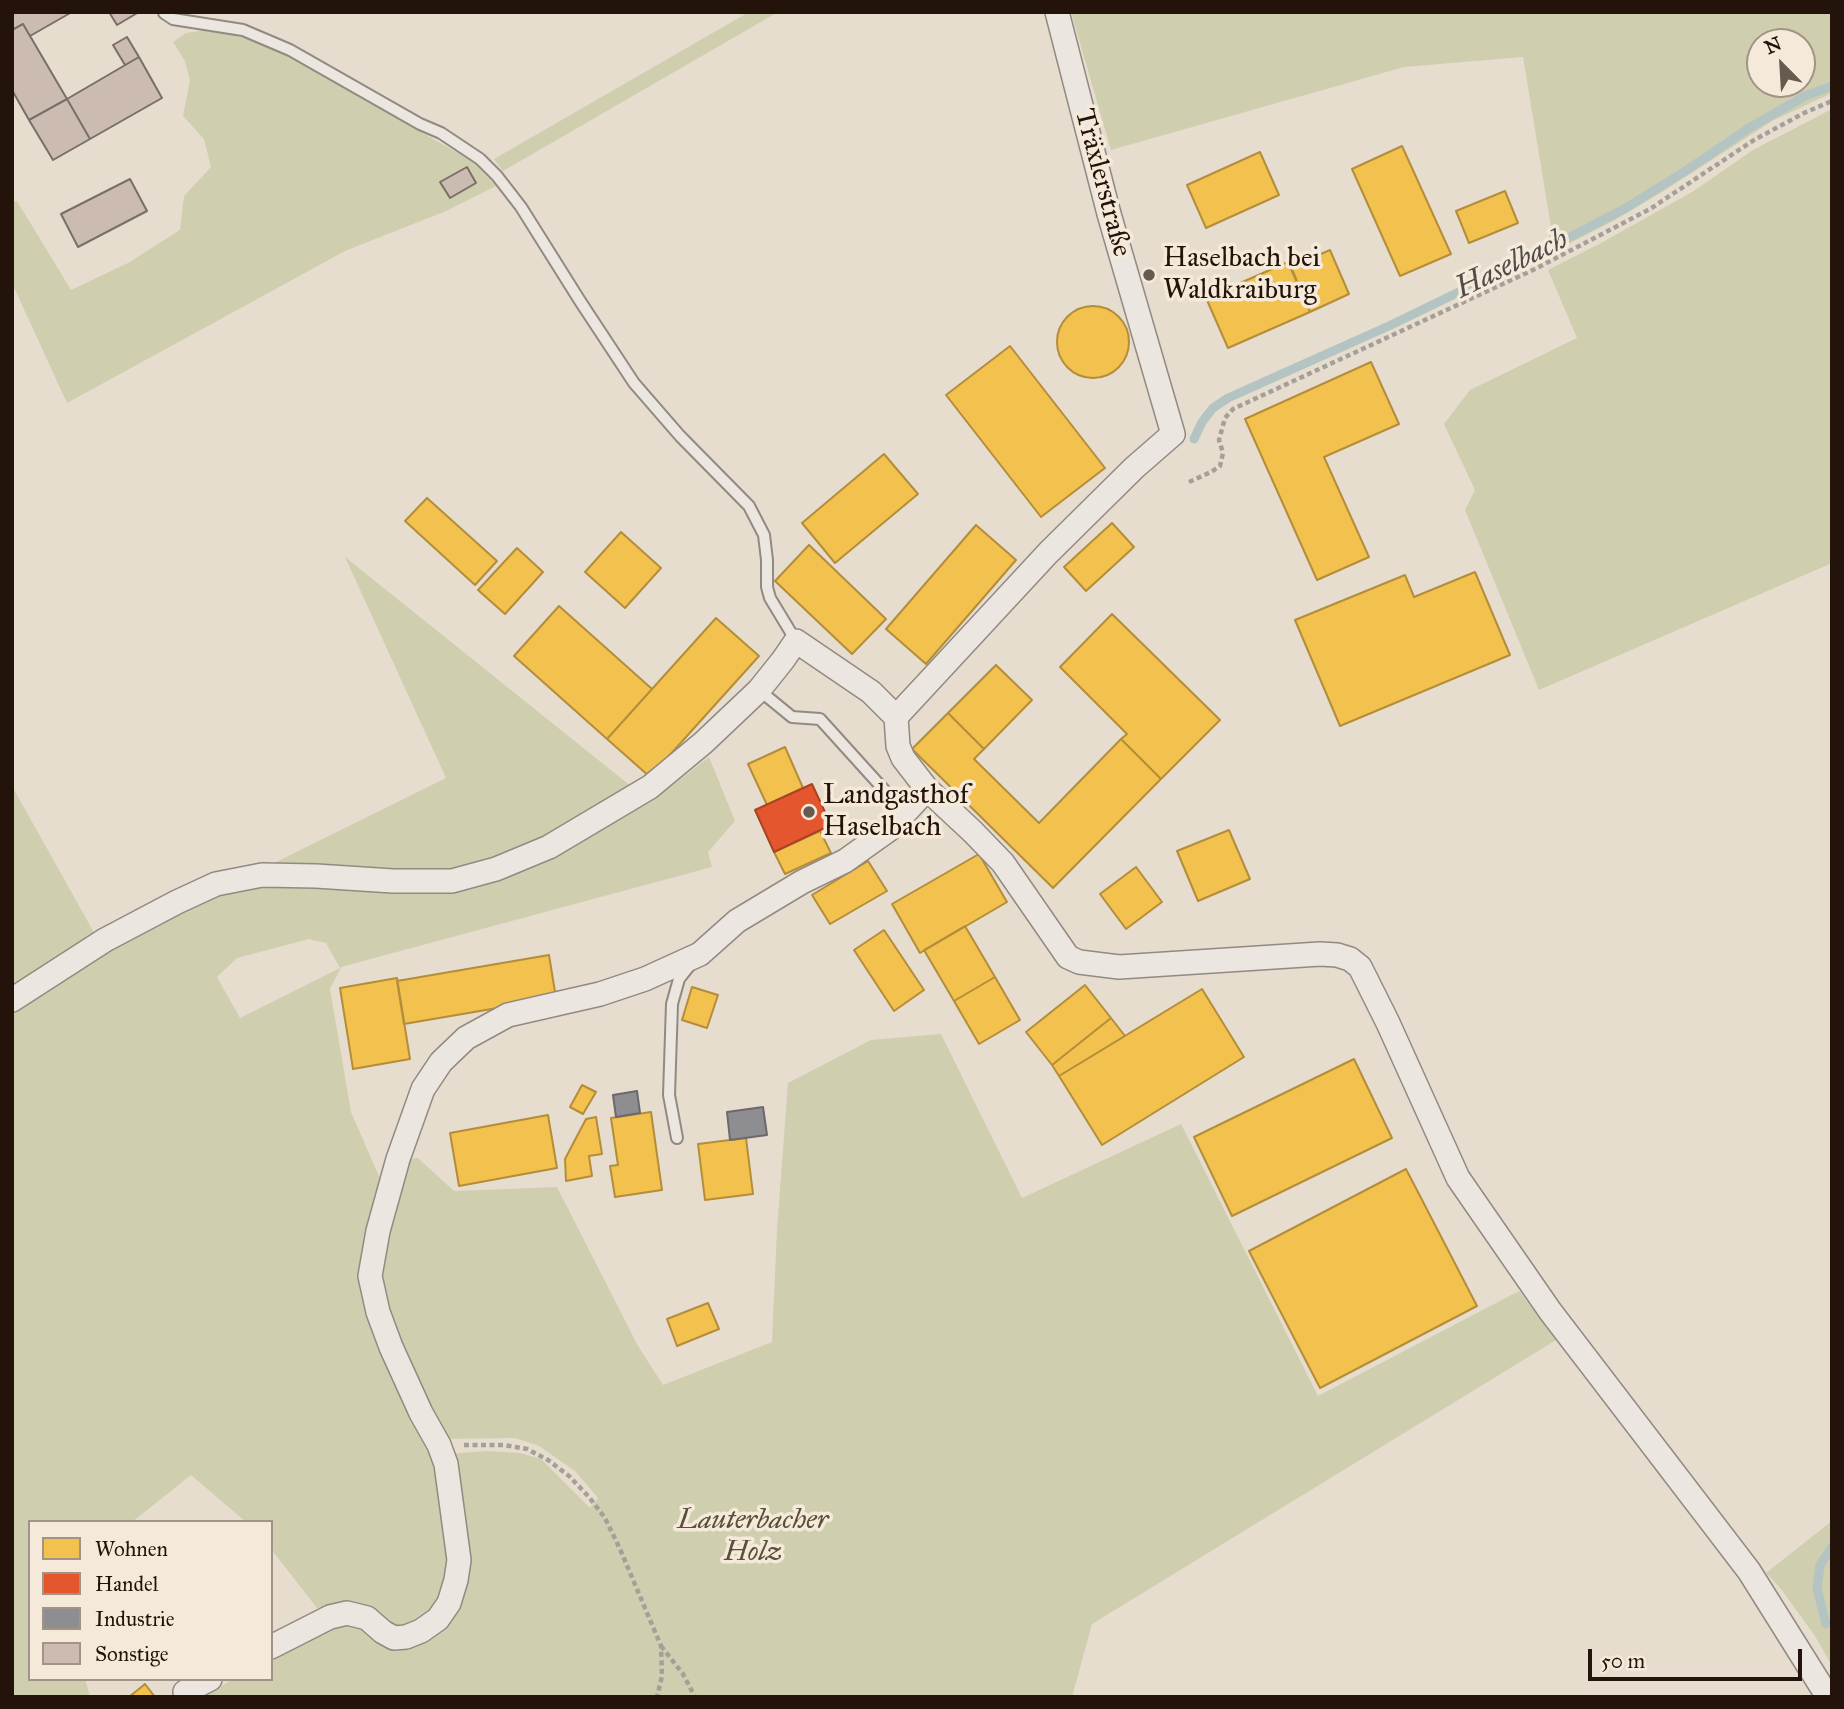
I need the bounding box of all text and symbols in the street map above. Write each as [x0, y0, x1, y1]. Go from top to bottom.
north arrow [1746, 28, 1816, 98]
text: N [1761, 31, 1785, 59]
street label: Träxlerstraße [1066, 105, 1138, 261]
water label: Haselbach [1450, 222, 1574, 308]
place label: Haselbach bei Waldkraiburg [1163, 242, 1320, 308]
marker: Haselbach bei Waldkraiburg [1141, 267, 1157, 283]
place label: Landgasthof Haselbach [823, 779, 969, 845]
marker: Landgasthof Haselbach [801, 804, 817, 820]
park label: Lauterbacher Holz [678, 1504, 828, 1570]
legend [28, 1520, 273, 1681]
text: Wohnen [95, 1536, 168, 1562]
text: Handel [95, 1571, 158, 1597]
text: Industrie [95, 1606, 175, 1632]
scale bar [1592, 1636, 1806, 1680]
text: Sonstige [95, 1641, 169, 1667]
text: 50 m [1601, 1648, 1645, 1674]

